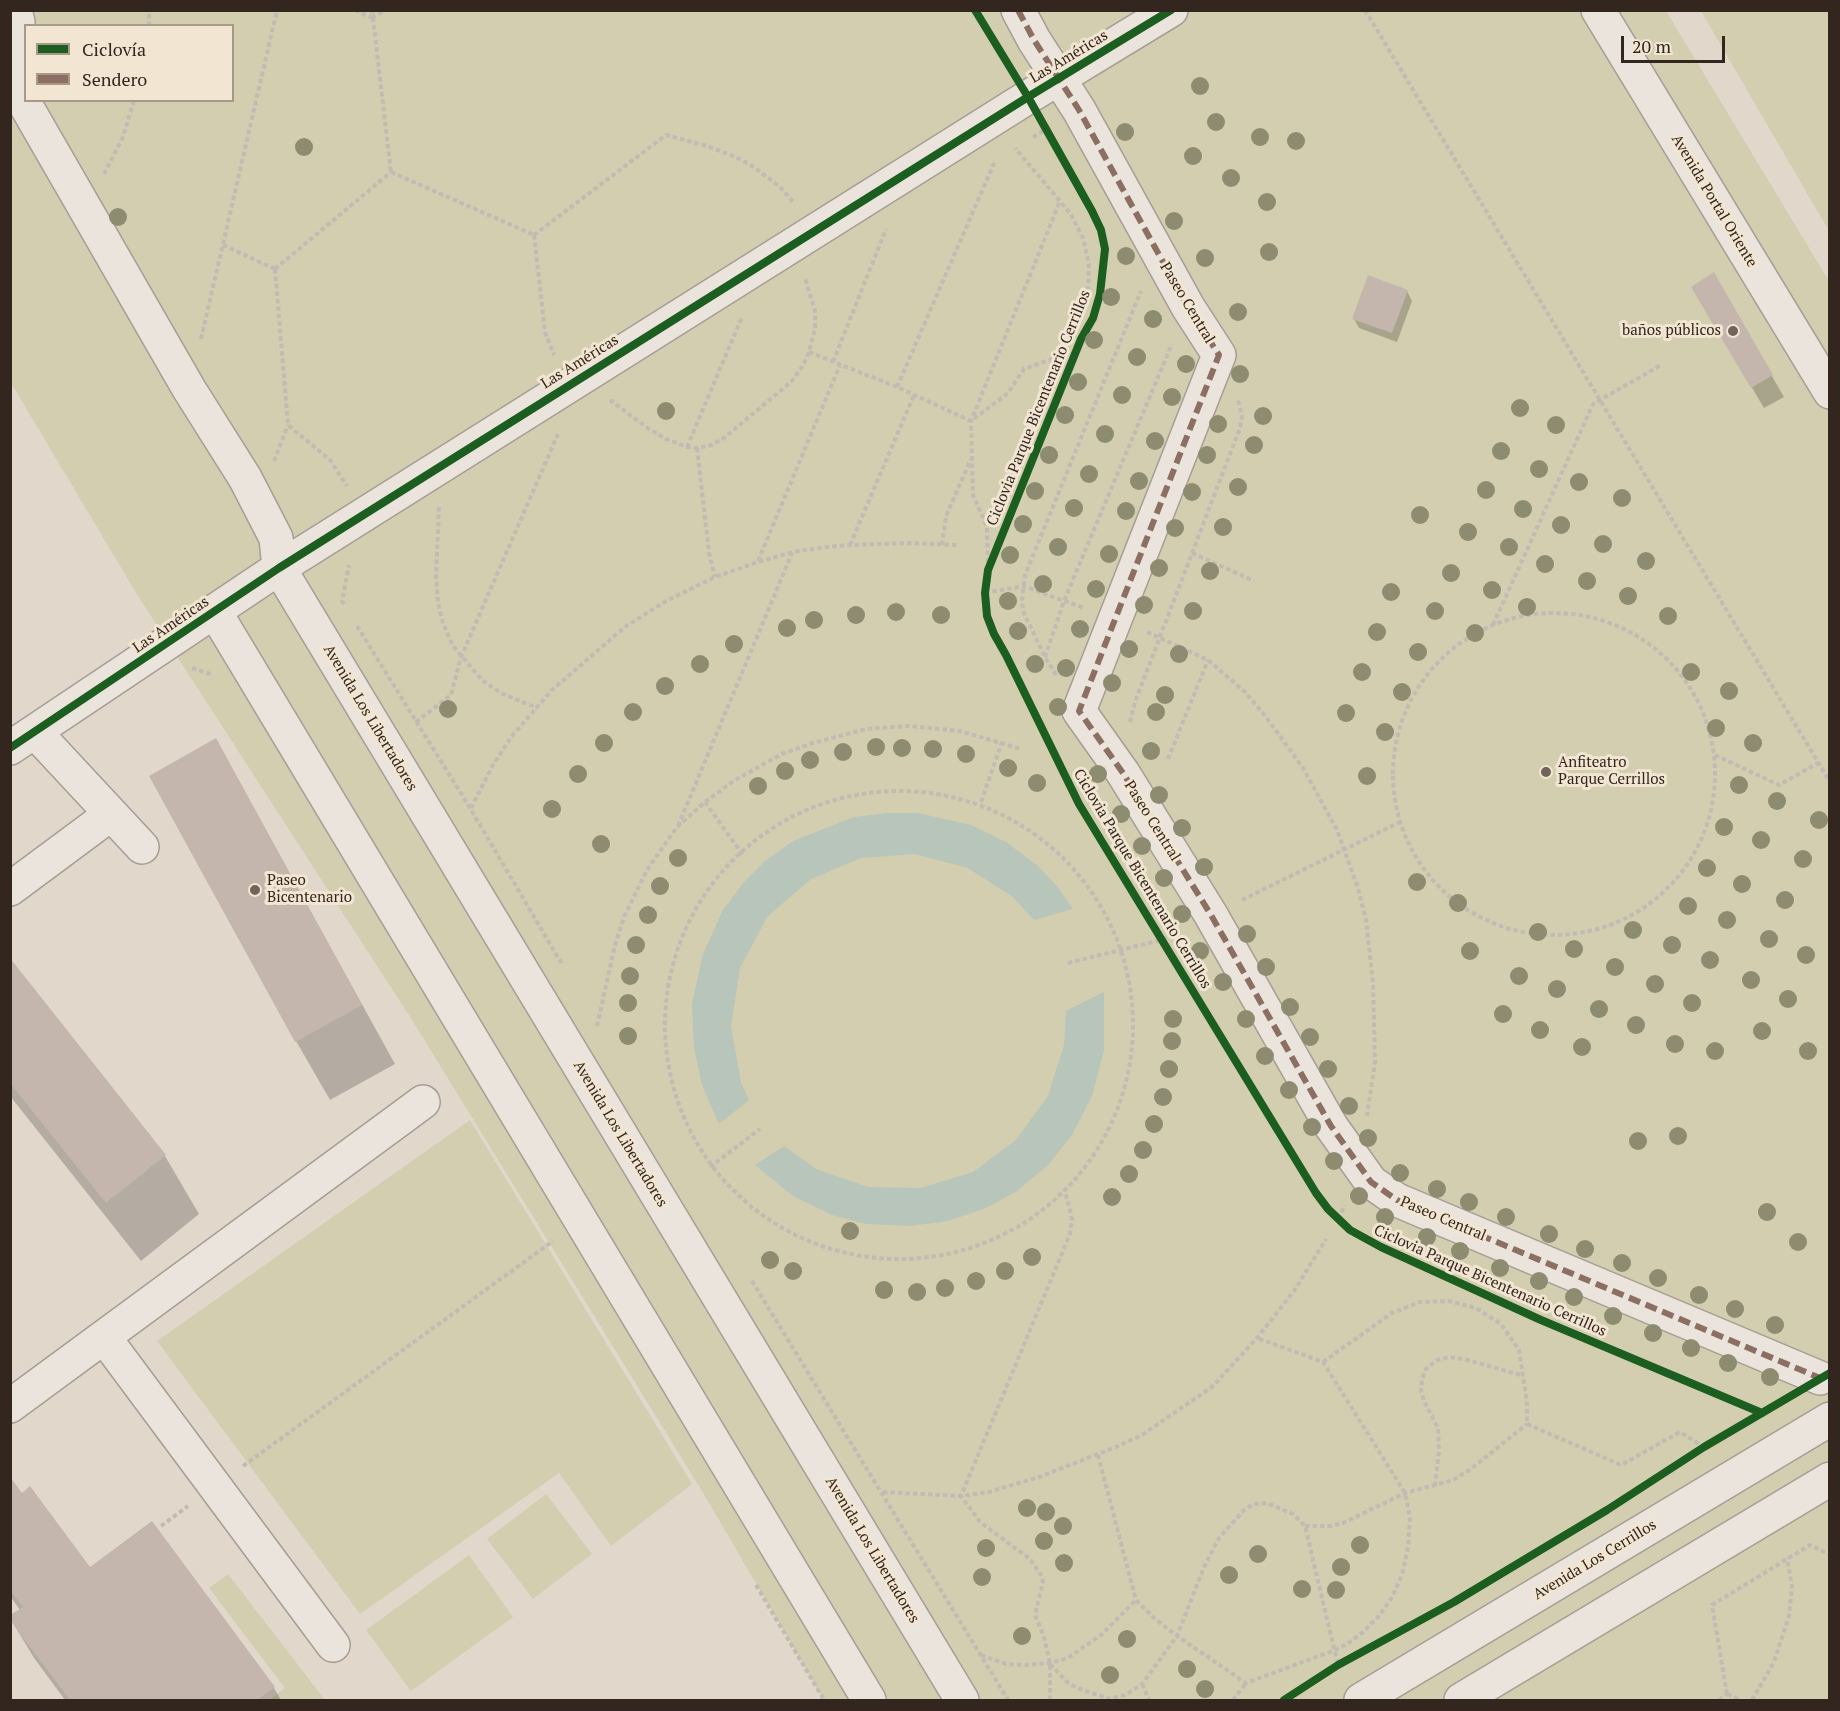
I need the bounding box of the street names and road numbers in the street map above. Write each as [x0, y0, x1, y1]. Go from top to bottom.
street label: Las Américas [1027, 27, 1111, 87]
street label: Avenida Portal Oriente [1667, 131, 1761, 271]
street label: Paseo Central [1156, 259, 1218, 347]
street label: Ciclovia Parque Bicentenario Cerrillos [983, 287, 1095, 529]
street label: Las Américas [538, 331, 622, 393]
street label: Las Américas [129, 593, 213, 657]
street label: Avenida Los Libertadores [319, 642, 421, 794]
street label: Ciclovia Parque Bicentenario Cerrillos [1069, 766, 1215, 992]
street label: Paseo Central [1120, 777, 1184, 865]
street label: Avenida Los Libertadores [569, 1058, 671, 1210]
street label: Paseo Central [1397, 1193, 1489, 1245]
street label: Ciclovia Parque Bicentenario Cerrillos [1371, 1221, 1609, 1341]
street label: Avenida Los Libertadores [821, 1474, 923, 1626]
street label: Avenida Los Cerrillos [1530, 1516, 1660, 1604]

